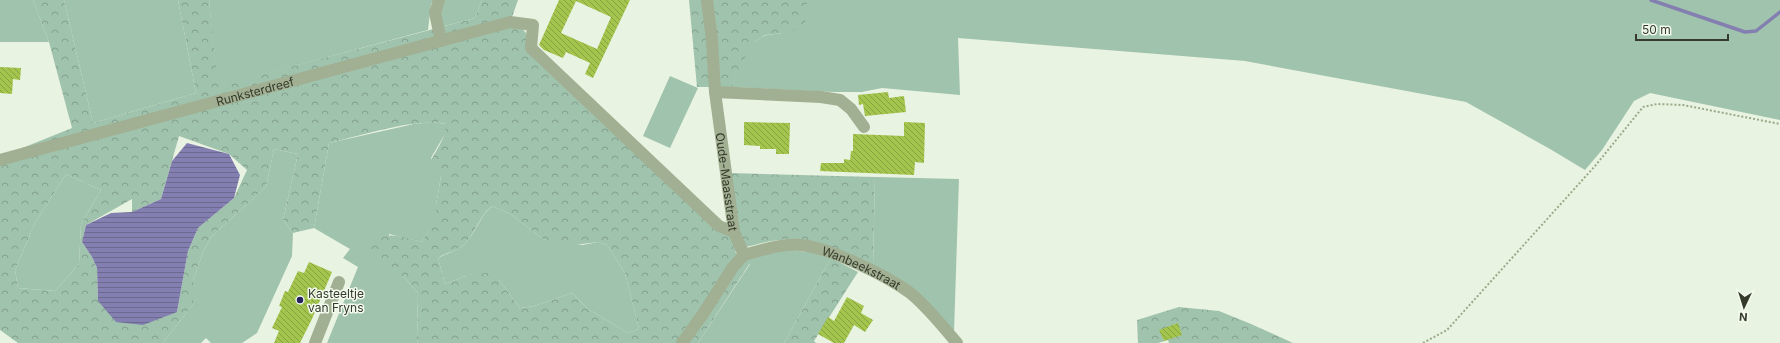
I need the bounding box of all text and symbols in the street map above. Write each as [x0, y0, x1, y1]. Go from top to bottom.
scale bar [1636, 16, 1728, 42]
text: 50 m [1642, 22, 1671, 37]
street label: Runksterdreef [214, 73, 296, 109]
street label: Oude-Maasstraat [713, 132, 741, 232]
street label: Wanbeekstraat [820, 243, 904, 292]
place label: Kasteeltje van Fryns [308, 286, 364, 315]
north arrow [1724, 287, 1764, 327]
marker: Kasteeltje van Fryns [295, 295, 305, 305]
text: N [1739, 310, 1748, 324]

